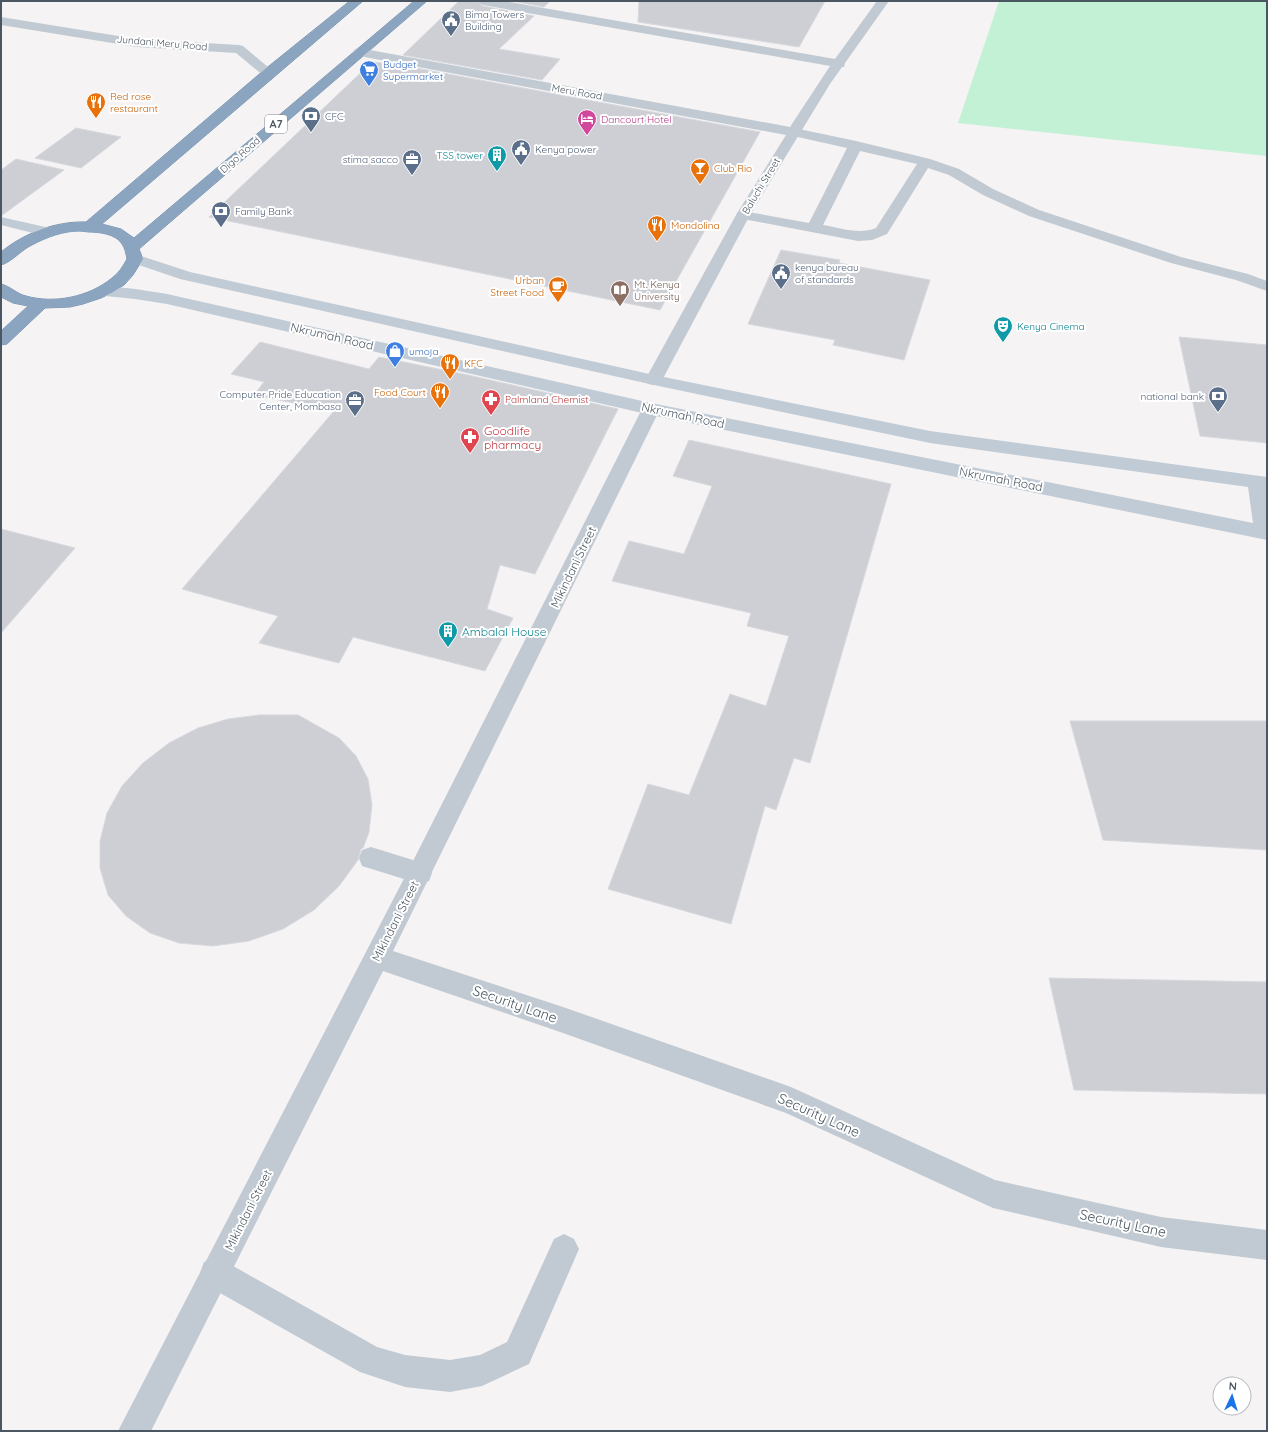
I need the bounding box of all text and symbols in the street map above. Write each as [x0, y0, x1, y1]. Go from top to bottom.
place label: Bima Towers Building [465, 8, 524, 33]
public building icon: Bima Towers Building [440, 9, 462, 37]
street label: Jundani Meru Road [116, 33, 208, 53]
place label: Budget Supermarket [383, 58, 444, 83]
supermarket icon: Budget Supermarket [358, 59, 380, 87]
street label: Meru Road [551, 81, 603, 103]
place label: Red rose restaurant [110, 90, 159, 115]
restaurant icon: Red rose restaurant [85, 91, 107, 119]
bank icon: CFC [300, 105, 322, 133]
hotel icon: Dancourt Hotel [576, 108, 598, 136]
place label: CFC [325, 110, 344, 123]
place label: Dancourt Hotel [601, 113, 671, 126]
road number: A7 [265, 115, 287, 133]
street label: Digo Road [217, 134, 263, 176]
public building icon: Kenya power [510, 138, 532, 166]
place label: Kenya power [535, 143, 597, 156]
building icon: TSS tower [486, 144, 508, 172]
office icon: stima sacco [401, 148, 423, 176]
place label: TSS tower [437, 149, 483, 162]
place label: stima sacco [343, 153, 398, 166]
street label: Baluchi Street [739, 155, 783, 217]
bar icon: Club Rio [689, 157, 711, 185]
place label: Club Rio [714, 162, 752, 175]
bank icon: Family Bank [210, 200, 232, 228]
place label: Family Bank [235, 205, 292, 218]
restaurant icon: Mondolina [646, 214, 668, 242]
place label: Mondolina [671, 219, 719, 232]
place label: kenya bureau of standards [795, 261, 859, 286]
public building icon: kenya bureau of standards [770, 262, 792, 290]
place label: Urban Street Food [490, 274, 544, 299]
cafe icon: Urban Street Food [547, 275, 569, 303]
place label: Mt. Kenya University [634, 278, 680, 303]
library icon: Mt. Kenya University [609, 279, 631, 307]
theatre icon: Kenya Cinema [992, 315, 1014, 343]
street label: Nkrumah Road [289, 319, 375, 353]
place label: Kenya Cinema [1017, 320, 1085, 333]
shop icon: umoja [384, 340, 406, 368]
place label: umoja [409, 345, 439, 358]
restaurant icon: KFC [439, 352, 461, 380]
place label: KFC [464, 357, 483, 370]
restaurant icon: Food Court [429, 381, 451, 409]
bank icon: national bank [1207, 385, 1229, 413]
place label: Food Court [374, 386, 427, 399]
place label: Computer Pride Education Center, Mombasa [219, 388, 341, 413]
pharmacy icon: Palmland Chemist [480, 388, 502, 416]
office icon: Computer Pride Education Center, Mombasa [344, 389, 366, 417]
place label: national bank [1140, 390, 1204, 403]
place label: Palmland Chemist [505, 393, 589, 406]
street label: Nkrumah Road [640, 399, 726, 431]
place label: Goodlife pharmacy [484, 423, 541, 452]
pharmacy icon: Goodlife pharmacy [459, 426, 481, 454]
street label: Nkrumah Road [958, 464, 1044, 494]
street label: Mikindani Street [547, 524, 599, 610]
building icon: Ambalal House [437, 620, 459, 648]
place label: Ambalal House [462, 624, 547, 639]
street label: Mikindani Street [368, 878, 422, 964]
street label: Security Lane [471, 981, 560, 1027]
street label: Security Lane [775, 1089, 863, 1141]
street label: Mikindani Street [221, 1167, 275, 1253]
street label: Security Lane [1078, 1205, 1168, 1241]
north arrow [1212, 1376, 1252, 1416]
text: N [1228, 1379, 1237, 1393]

